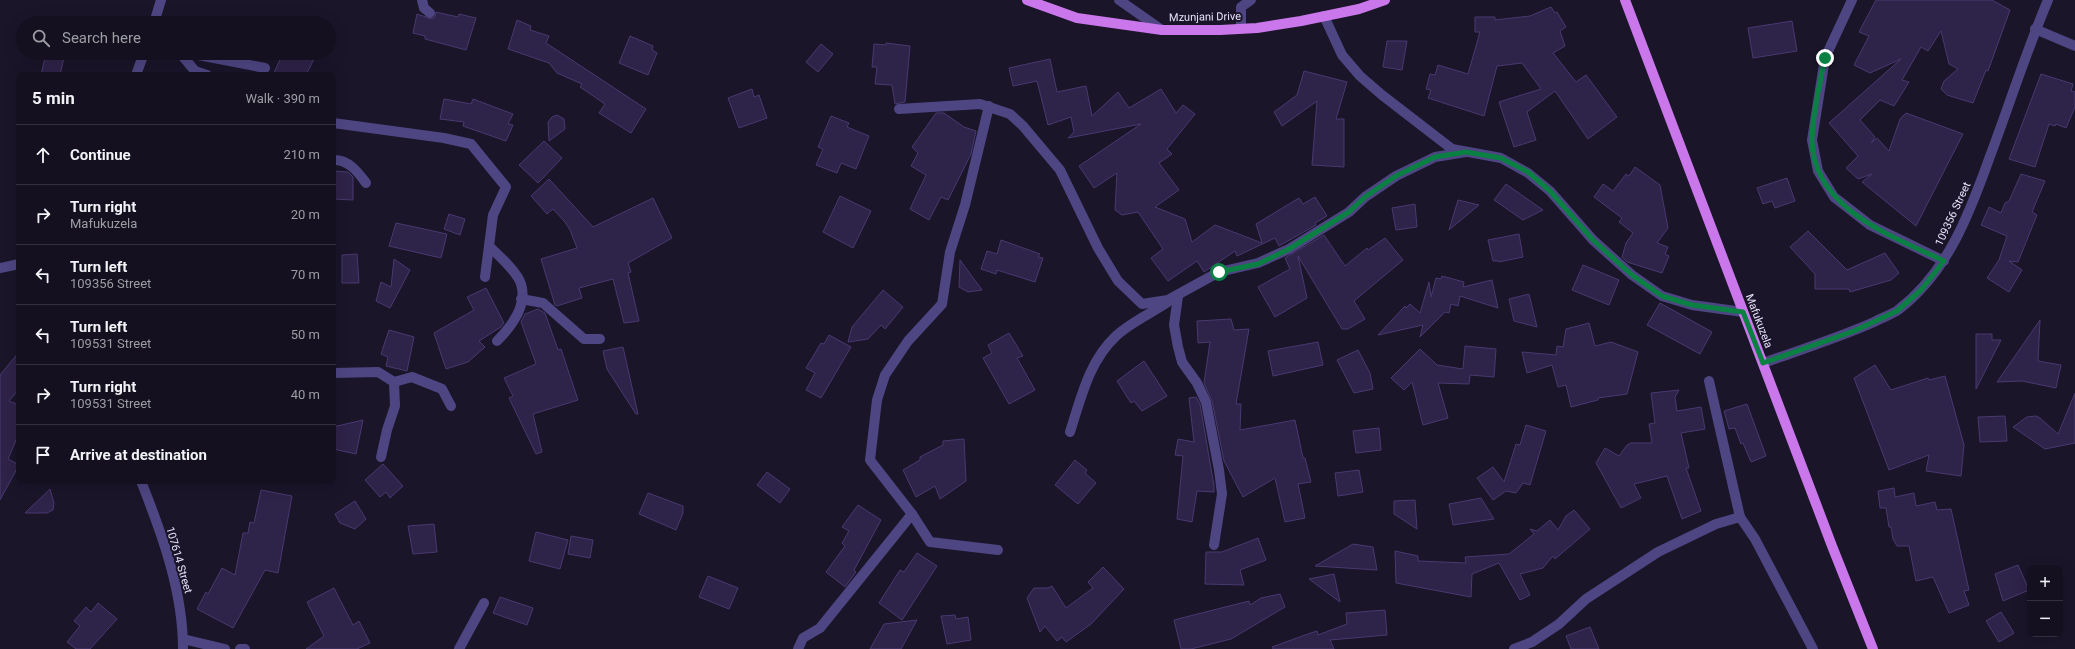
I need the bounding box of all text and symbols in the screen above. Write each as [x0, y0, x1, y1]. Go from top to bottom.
street label: Mzunjani Drive [1169, 10, 1241, 24]
search box [16, 16, 336, 60]
icon: search [30, 27, 52, 49]
text: Search here [62, 29, 141, 47]
route end [1816, 49, 1834, 67]
text: 5 min [32, 88, 75, 108]
text: Walk · 390 m [245, 91, 320, 106]
icon: ahead [32, 144, 54, 166]
text: Continue [70, 146, 131, 164]
text: 210 m [283, 147, 320, 162]
street label: 109356 Street [1933, 180, 1974, 248]
text: Turn right [70, 198, 136, 216]
icon: right [32, 204, 54, 226]
text: 20 m [291, 207, 320, 222]
text: Mafukuzela [70, 216, 137, 231]
text: Turn left [70, 258, 127, 276]
route start [1210, 263, 1228, 281]
icon: left [32, 264, 54, 286]
text: 70 m [291, 267, 320, 282]
text: 109356 Street [70, 276, 151, 291]
street label: Mafukuzela [1743, 292, 1775, 350]
text: Turn left [70, 318, 127, 336]
icon: left [32, 324, 54, 346]
text: 50 m [291, 327, 320, 342]
text: 109531 Street [70, 336, 151, 351]
text: Turn right [70, 378, 136, 396]
icon: right [32, 384, 54, 406]
text: 40 m [291, 387, 320, 402]
text: 109531 Street [70, 396, 151, 411]
icon: arrive [32, 444, 54, 466]
text: Arrive at destination [70, 446, 207, 464]
street label: 107614 Street [163, 525, 195, 595]
map controls [2027, 565, 2063, 637]
button: + [2027, 565, 2063, 601]
button: − [2027, 601, 2063, 637]

